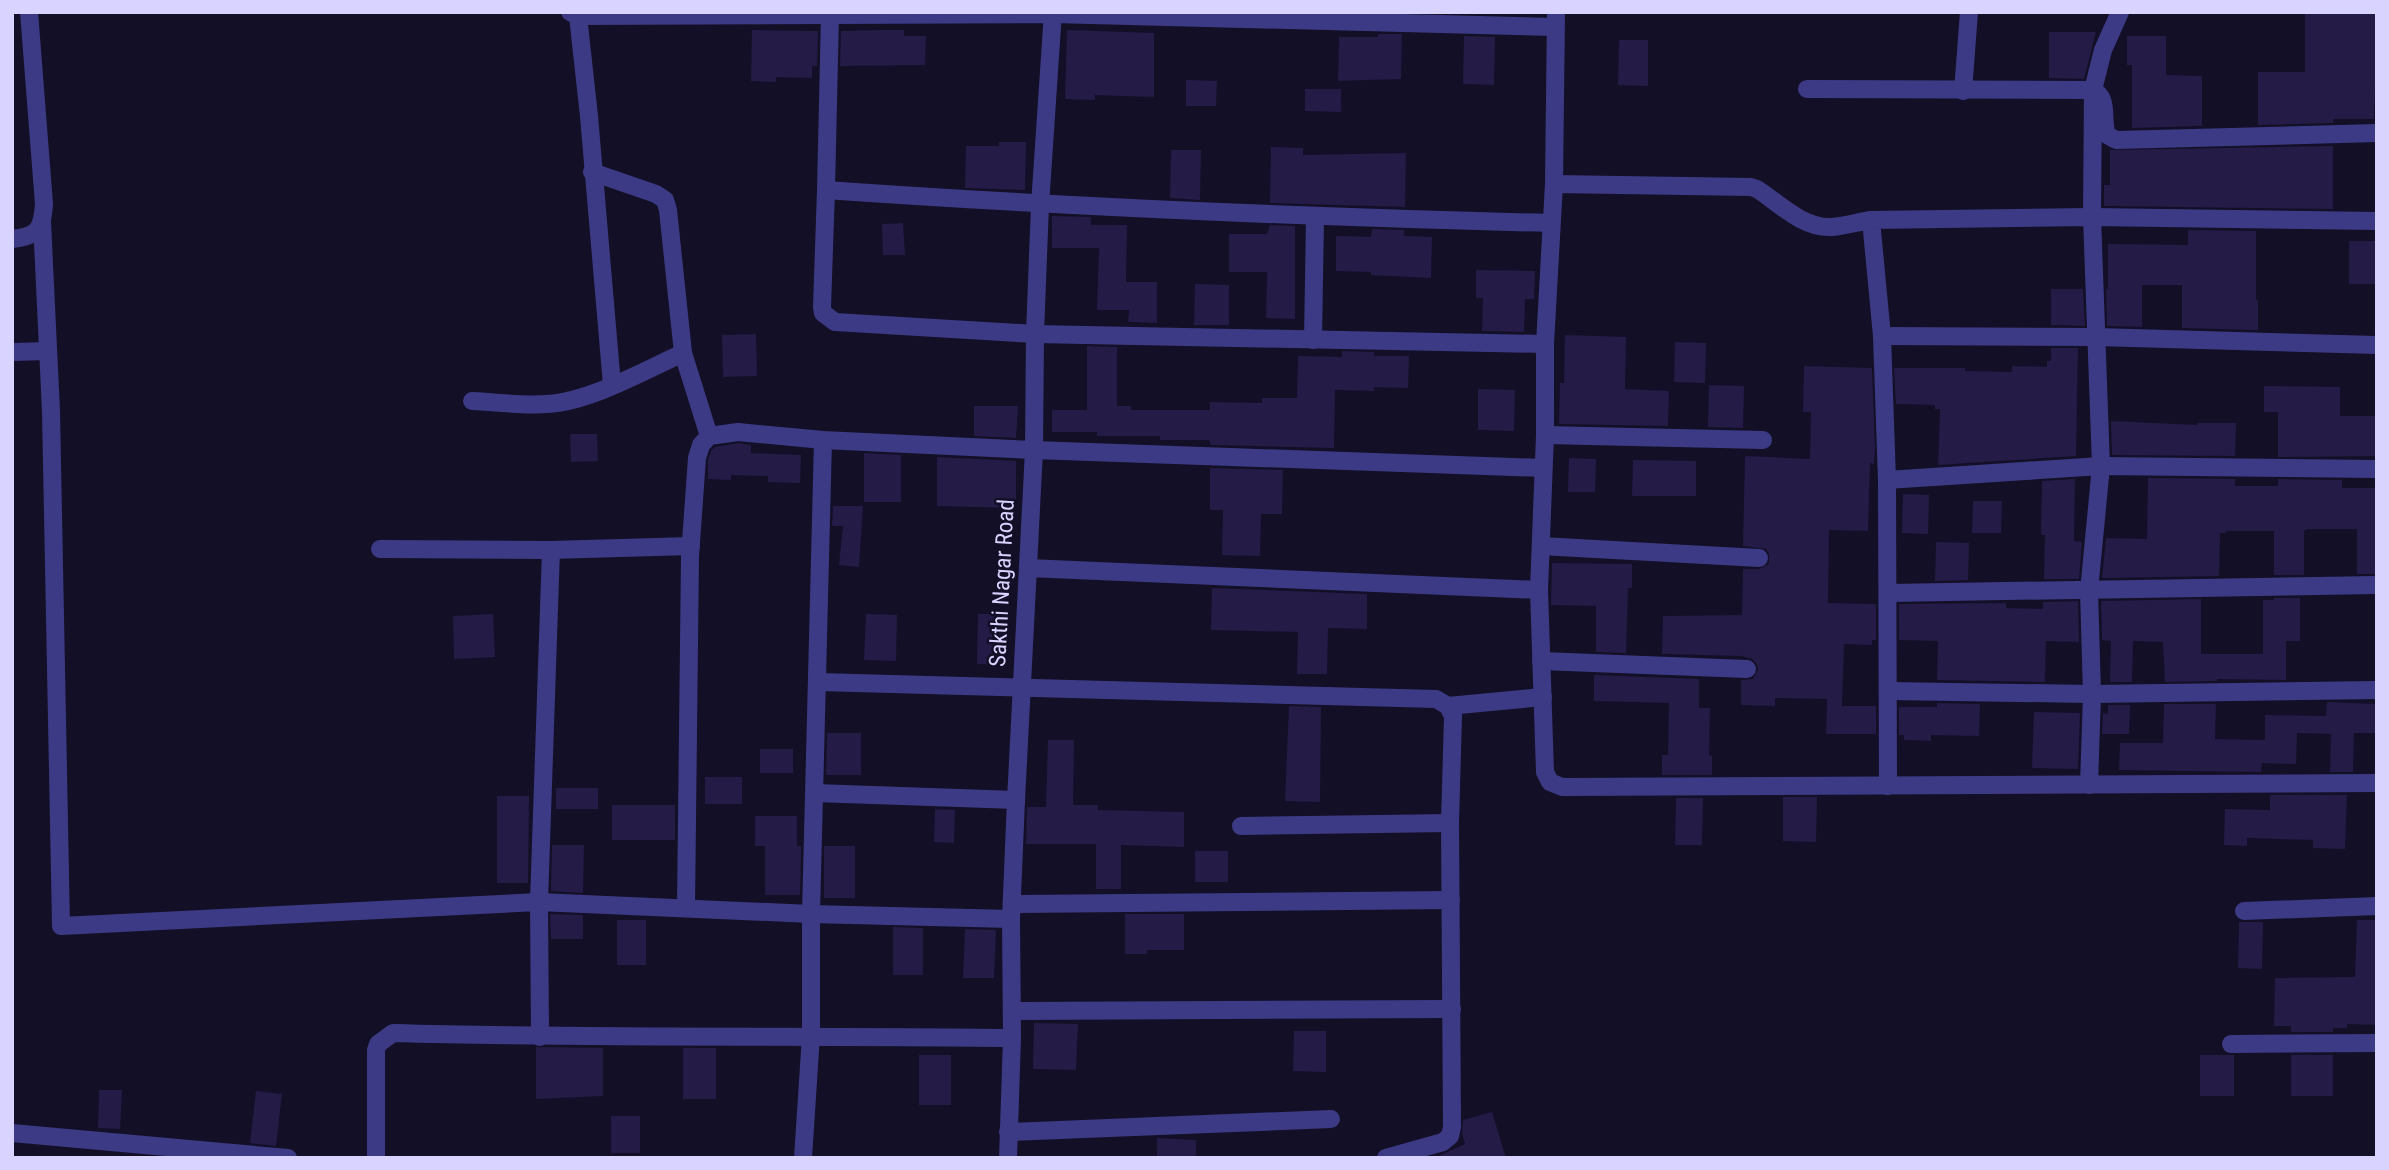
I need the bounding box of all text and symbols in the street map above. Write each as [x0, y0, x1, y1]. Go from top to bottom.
street label: Sakthi Nagar Road [984, 498, 1020, 668]

